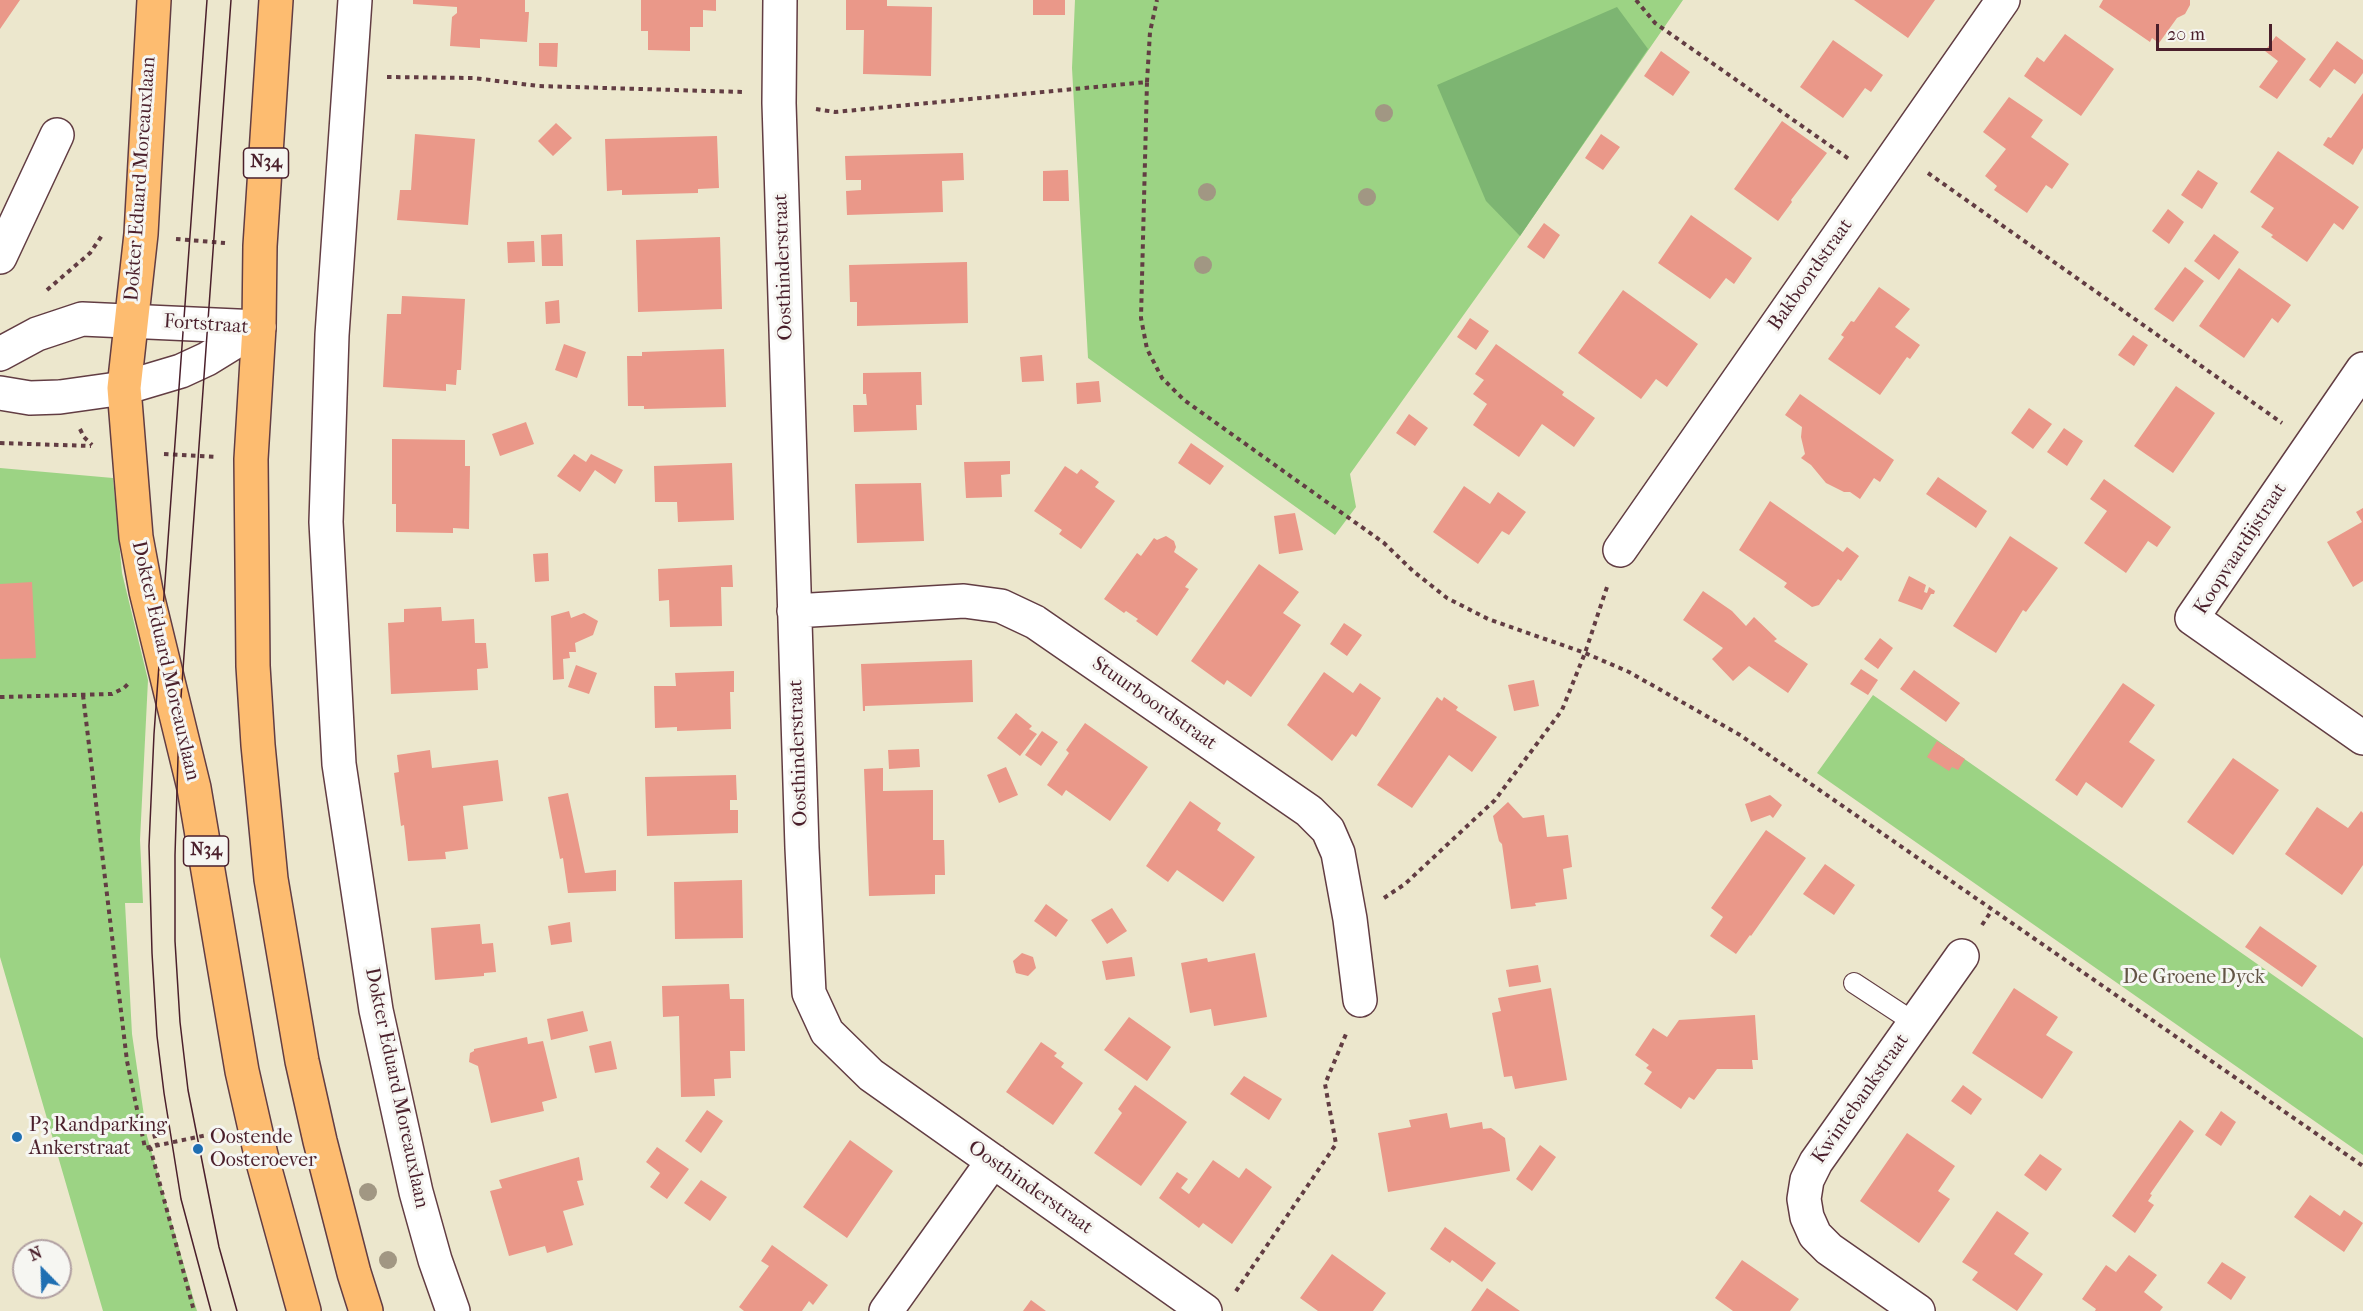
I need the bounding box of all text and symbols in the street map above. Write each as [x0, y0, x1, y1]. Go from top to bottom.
scale bar [2159, 12, 2274, 50]
text: 20 m [2167, 24, 2205, 45]
street label: Dokter Eduard Moreauxlaan [120, 56, 162, 302]
road number: N34 [244, 148, 288, 178]
street label: Oosthinderstraat [769, 193, 799, 341]
street label: Bakboordstraat [1764, 215, 1858, 335]
street label: Fortstraat [163, 310, 249, 340]
street label: Koopvaardijstraat [2190, 479, 2292, 619]
street label: Dokter Eduard Moreauxlaan [126, 539, 204, 783]
street label: Stuurboordstraat [1087, 652, 1221, 756]
street label: Oosthinderstraat [784, 679, 814, 827]
road number: N34 [184, 836, 228, 866]
street label: Dokter Eduard Moreauxlaan [359, 966, 433, 1210]
park label: De Groene Dyck [2123, 966, 2265, 990]
street label: Kwintebankstraat [1807, 1030, 1915, 1168]
place label: P3 Randparking Ankerstraat [29, 1114, 167, 1161]
place label: Oostende Oosteroever [210, 1126, 317, 1173]
marker: P3 Randparking Ankerstraat [10, 1130, 24, 1144]
street label: Oosthinderstraat [963, 1136, 1097, 1240]
marker: Oostende Oosteroever [191, 1142, 205, 1156]
north arrow [12, 1239, 72, 1299]
text: N [26, 1243, 45, 1265]

